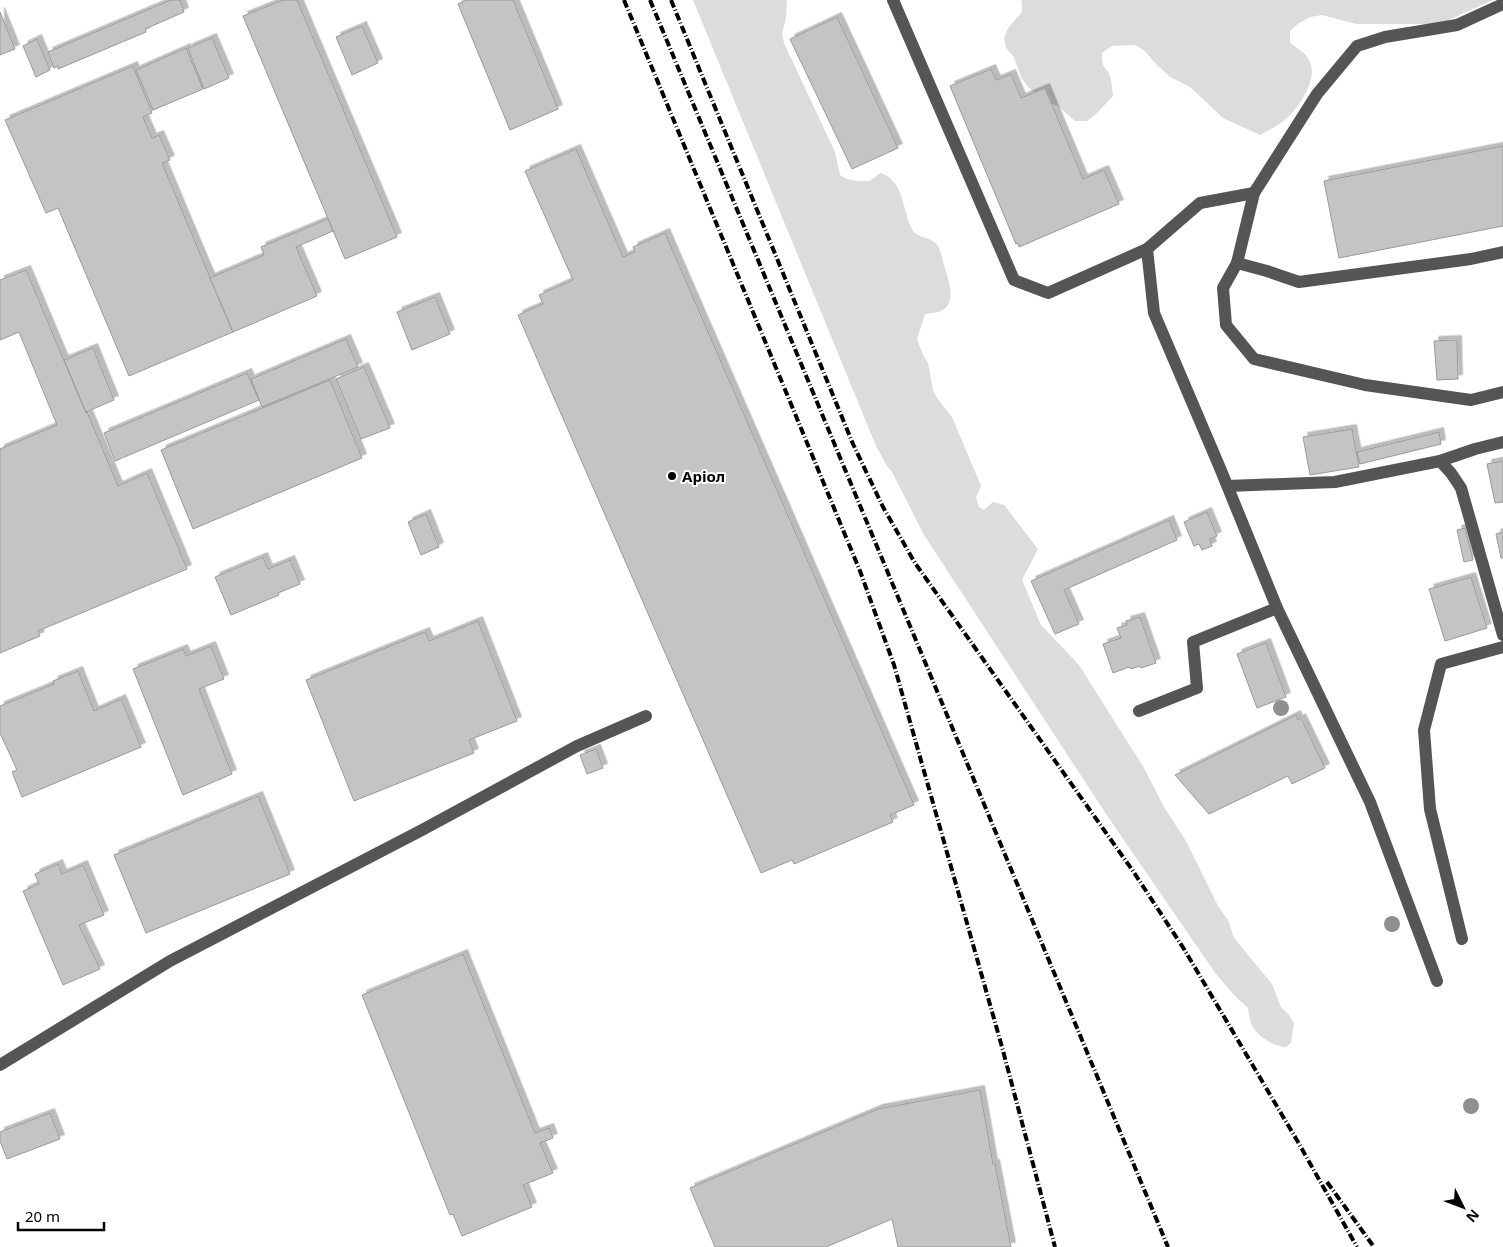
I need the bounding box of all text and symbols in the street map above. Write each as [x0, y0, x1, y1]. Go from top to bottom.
place label: Аріол [682, 466, 725, 486]
marker: Аріол [666, 470, 678, 482]
north arrow [1438, 1182, 1488, 1232]
scale bar [18, 1200, 104, 1232]
text: N [1462, 1205, 1484, 1227]
text: 20 m [25, 1206, 60, 1226]

